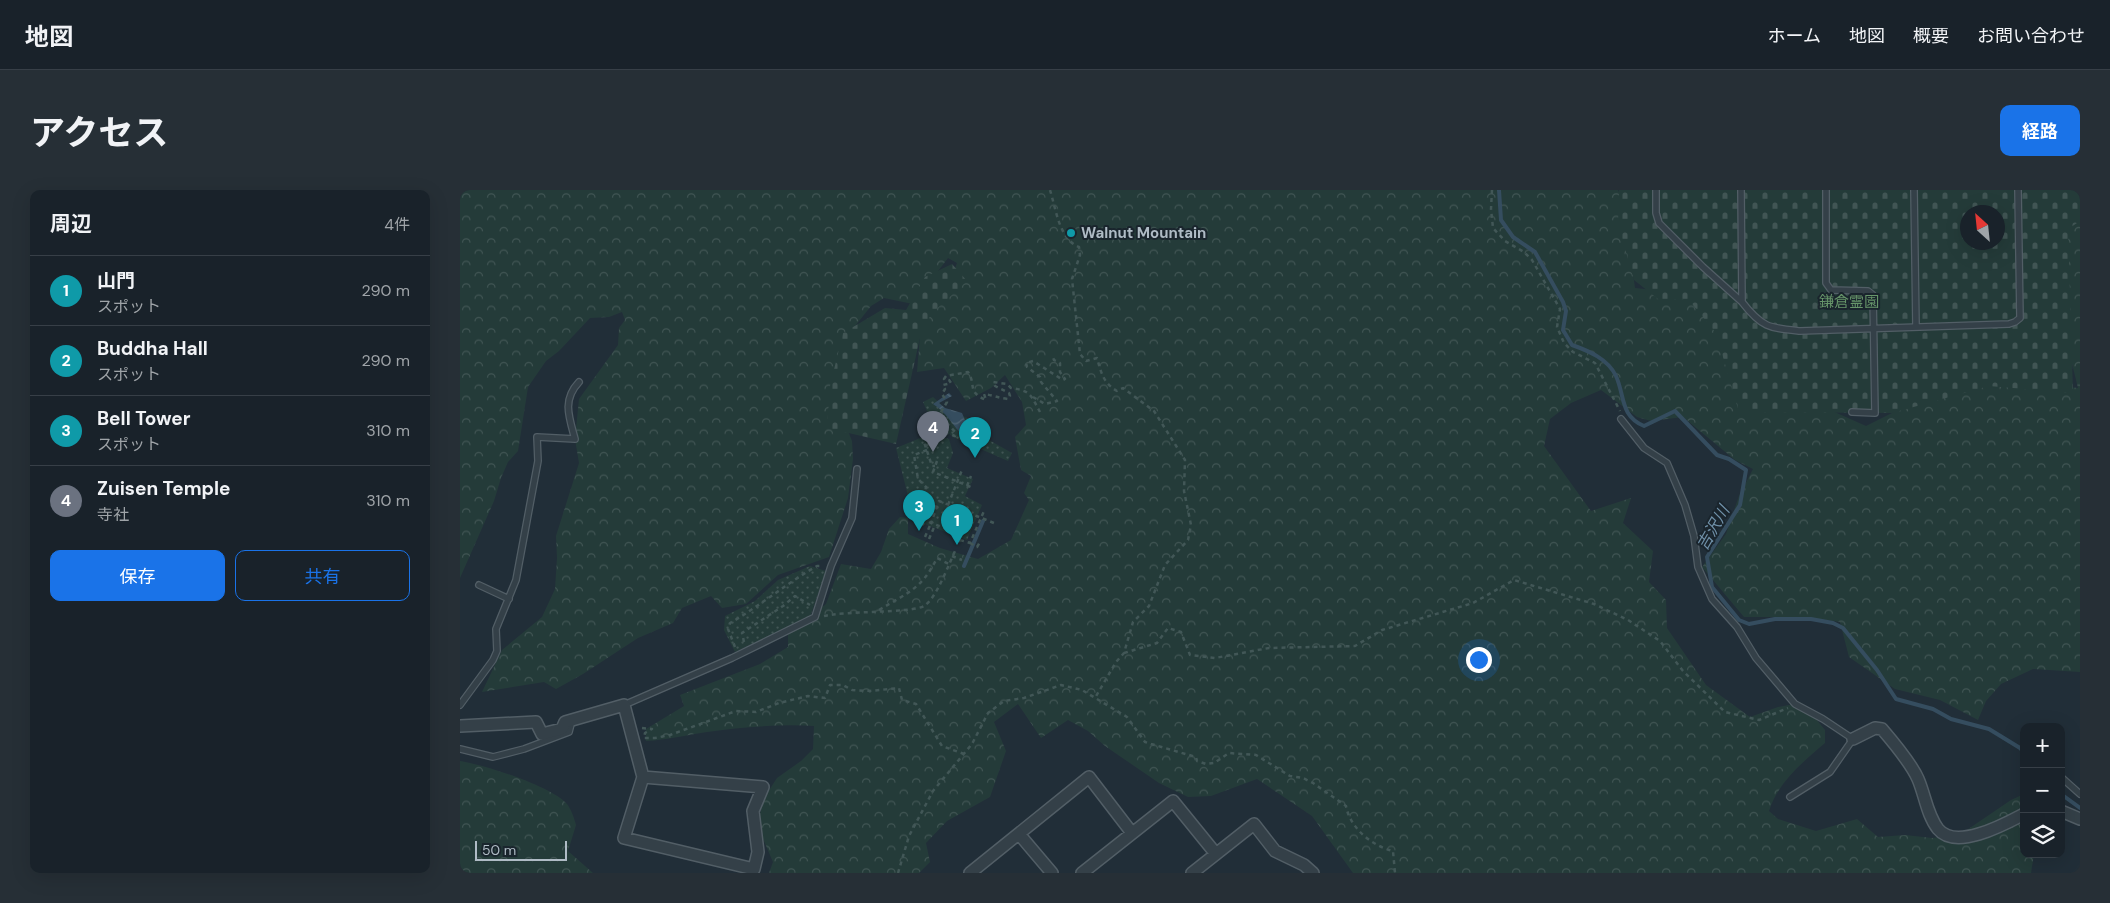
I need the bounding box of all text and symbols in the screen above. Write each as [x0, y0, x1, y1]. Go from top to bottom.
text: 地図 [25, 21, 73, 52]
text: ホーム [1768, 24, 1821, 48]
text: 地図 [1849, 24, 1885, 48]
text: 概要 [1913, 24, 1949, 48]
text: お問い合わせ [1977, 24, 2085, 48]
button: 経路 [2000, 105, 2080, 156]
text: アクセス [30, 110, 168, 156]
north arrow [1960, 205, 2005, 250]
text: 周辺 [50, 210, 92, 238]
text: 4件 [384, 214, 410, 235]
place label: Walnut Mountain [1081, 223, 1206, 243]
marker: Walnut Mountain [1065, 227, 1077, 239]
text: 山門 [97, 268, 135, 293]
text: 1 [63, 280, 69, 301]
text: 290 m [361, 280, 410, 301]
park label: 鎌倉霊園 [1819, 292, 1879, 312]
text: スポット [97, 296, 161, 317]
text: Buddha Hall [97, 336, 208, 361]
text: 2 [61, 350, 71, 371]
text: 290 m [361, 350, 410, 371]
text: スポット [97, 364, 161, 385]
text: Bell Tower [97, 406, 191, 431]
pin: 4 [917, 411, 949, 452]
pin: 2 [959, 417, 991, 458]
text: 3 [61, 420, 71, 441]
text: 310 m [366, 420, 410, 441]
text: スポット [97, 434, 161, 455]
text: Zuisen Temple [97, 476, 231, 501]
text: 4 [61, 490, 71, 511]
text: 310 m [366, 490, 410, 511]
pin: 3 [903, 490, 935, 531]
water label: 吉沢川 [1692, 500, 1735, 554]
text: 寺社 [97, 504, 129, 525]
pin: 1 [941, 504, 973, 545]
button: 保存 [50, 550, 225, 601]
button: 共有 [235, 550, 410, 601]
your location [1466, 647, 1492, 673]
map controls [2020, 723, 2065, 858]
button: + [2020, 723, 2065, 768]
button: − [2020, 768, 2065, 813]
button: layers [2020, 813, 2065, 858]
scale bar [475, 838, 568, 861]
text: 50 m [482, 841, 516, 859]

